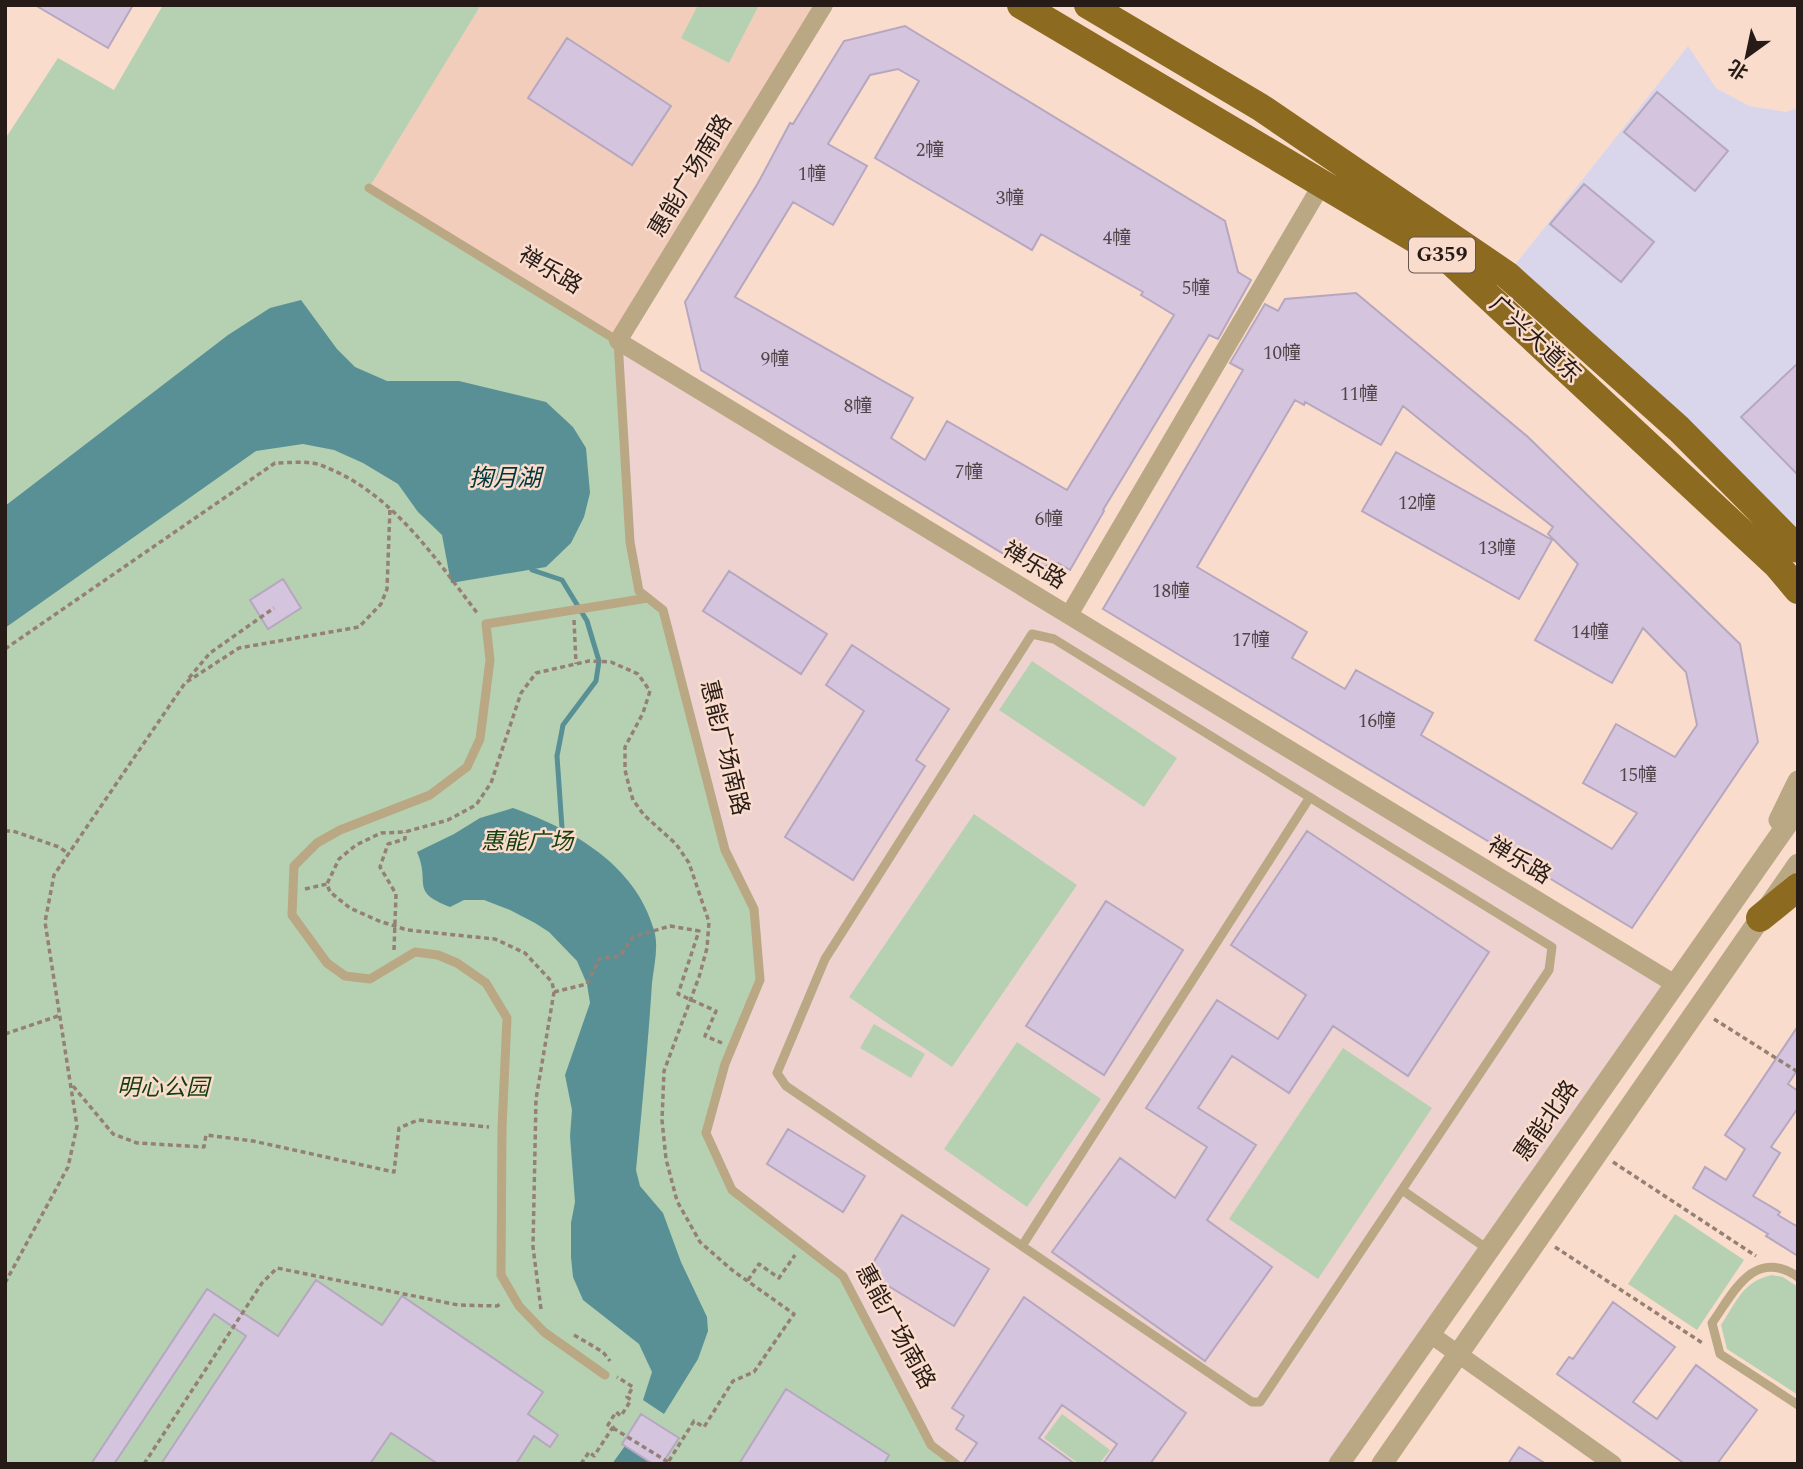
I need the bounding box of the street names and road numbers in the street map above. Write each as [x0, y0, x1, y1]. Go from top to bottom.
street label: 惠能广场南路 [640, 108, 742, 244]
street label: 禅乐路 [511, 238, 589, 304]
road number: G359 [1409, 238, 1475, 272]
street label: 广兴大道东 [1481, 288, 1589, 392]
street label: 禅乐路 [995, 533, 1073, 599]
street label: 惠能广场南路 [690, 677, 758, 819]
street label: 禅乐路 [1480, 828, 1558, 894]
street label: 惠能北路 [1506, 1073, 1588, 1169]
street label: 惠能广场南路 [846, 1258, 944, 1396]

